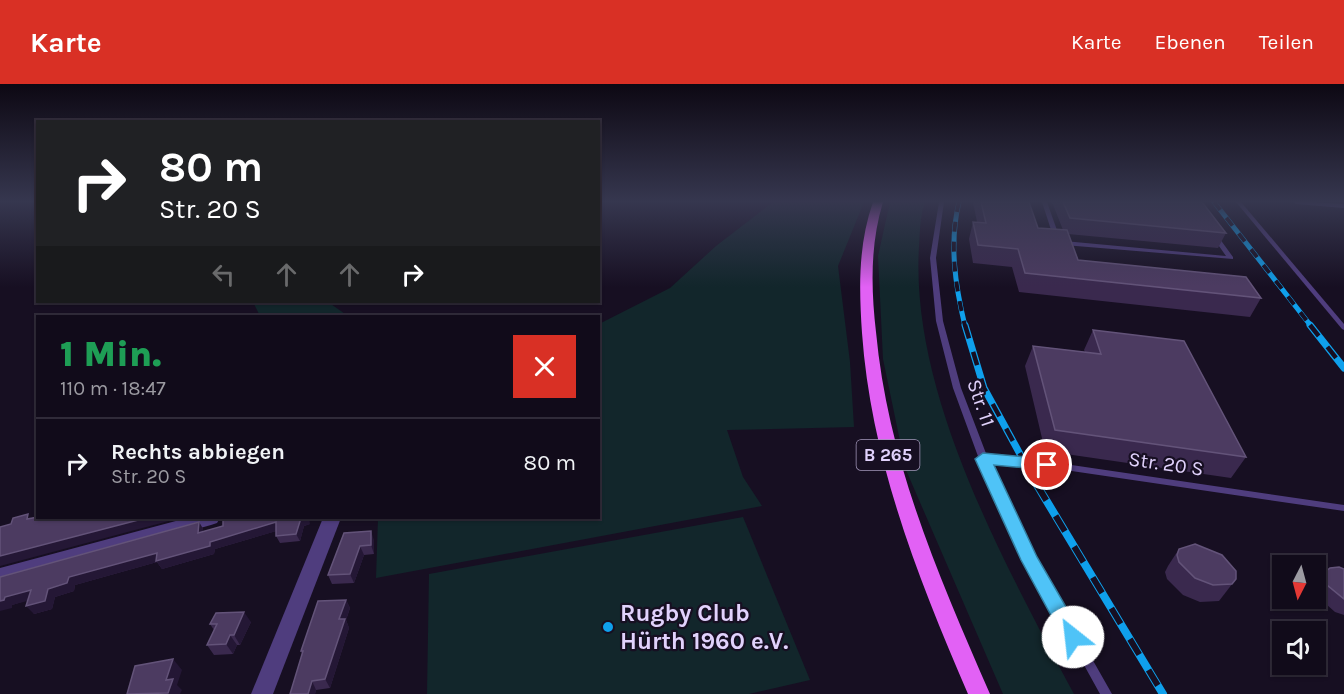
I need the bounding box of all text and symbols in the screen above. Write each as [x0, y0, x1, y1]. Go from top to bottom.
text: Karte [30, 26, 102, 59]
text: Karte [1071, 30, 1122, 54]
text: Ebenen [1155, 30, 1226, 54]
text: Teilen [1259, 30, 1314, 54]
text: 80 m [159, 142, 263, 192]
icon: right [60, 144, 138, 222]
text: Str. 20 S [159, 193, 261, 225]
icon: left [207, 258, 240, 291]
icon: ahead [270, 258, 303, 291]
icon: ahead [333, 258, 366, 291]
icon: right [396, 258, 429, 291]
text: 1 Min. [60, 333, 161, 375]
button: close [513, 335, 576, 398]
street label: Str. 11 [962, 376, 1000, 430]
text: 110 m · 18:47 [60, 377, 166, 400]
text: Rechts abbiegen [111, 439, 285, 465]
pin [1021, 439, 1072, 490]
road number: B 265 [856, 440, 920, 470]
icon: right [60, 447, 93, 480]
street label: Str. 20 S [1127, 447, 1205, 481]
icon: arrive [1030, 448, 1063, 481]
text: 80 m [524, 450, 576, 476]
text: Str. 20 S [111, 465, 186, 488]
north arrow [1272, 555, 1326, 609]
map controls [1272, 555, 1326, 675]
place label: Rugby Club Hürth 1960 e.V. [620, 599, 788, 655]
position arrow [1041, 605, 1105, 669]
marker: Rugby Club Hürth 1960 e.V. [601, 620, 615, 634]
button: sound [1272, 621, 1326, 675]

